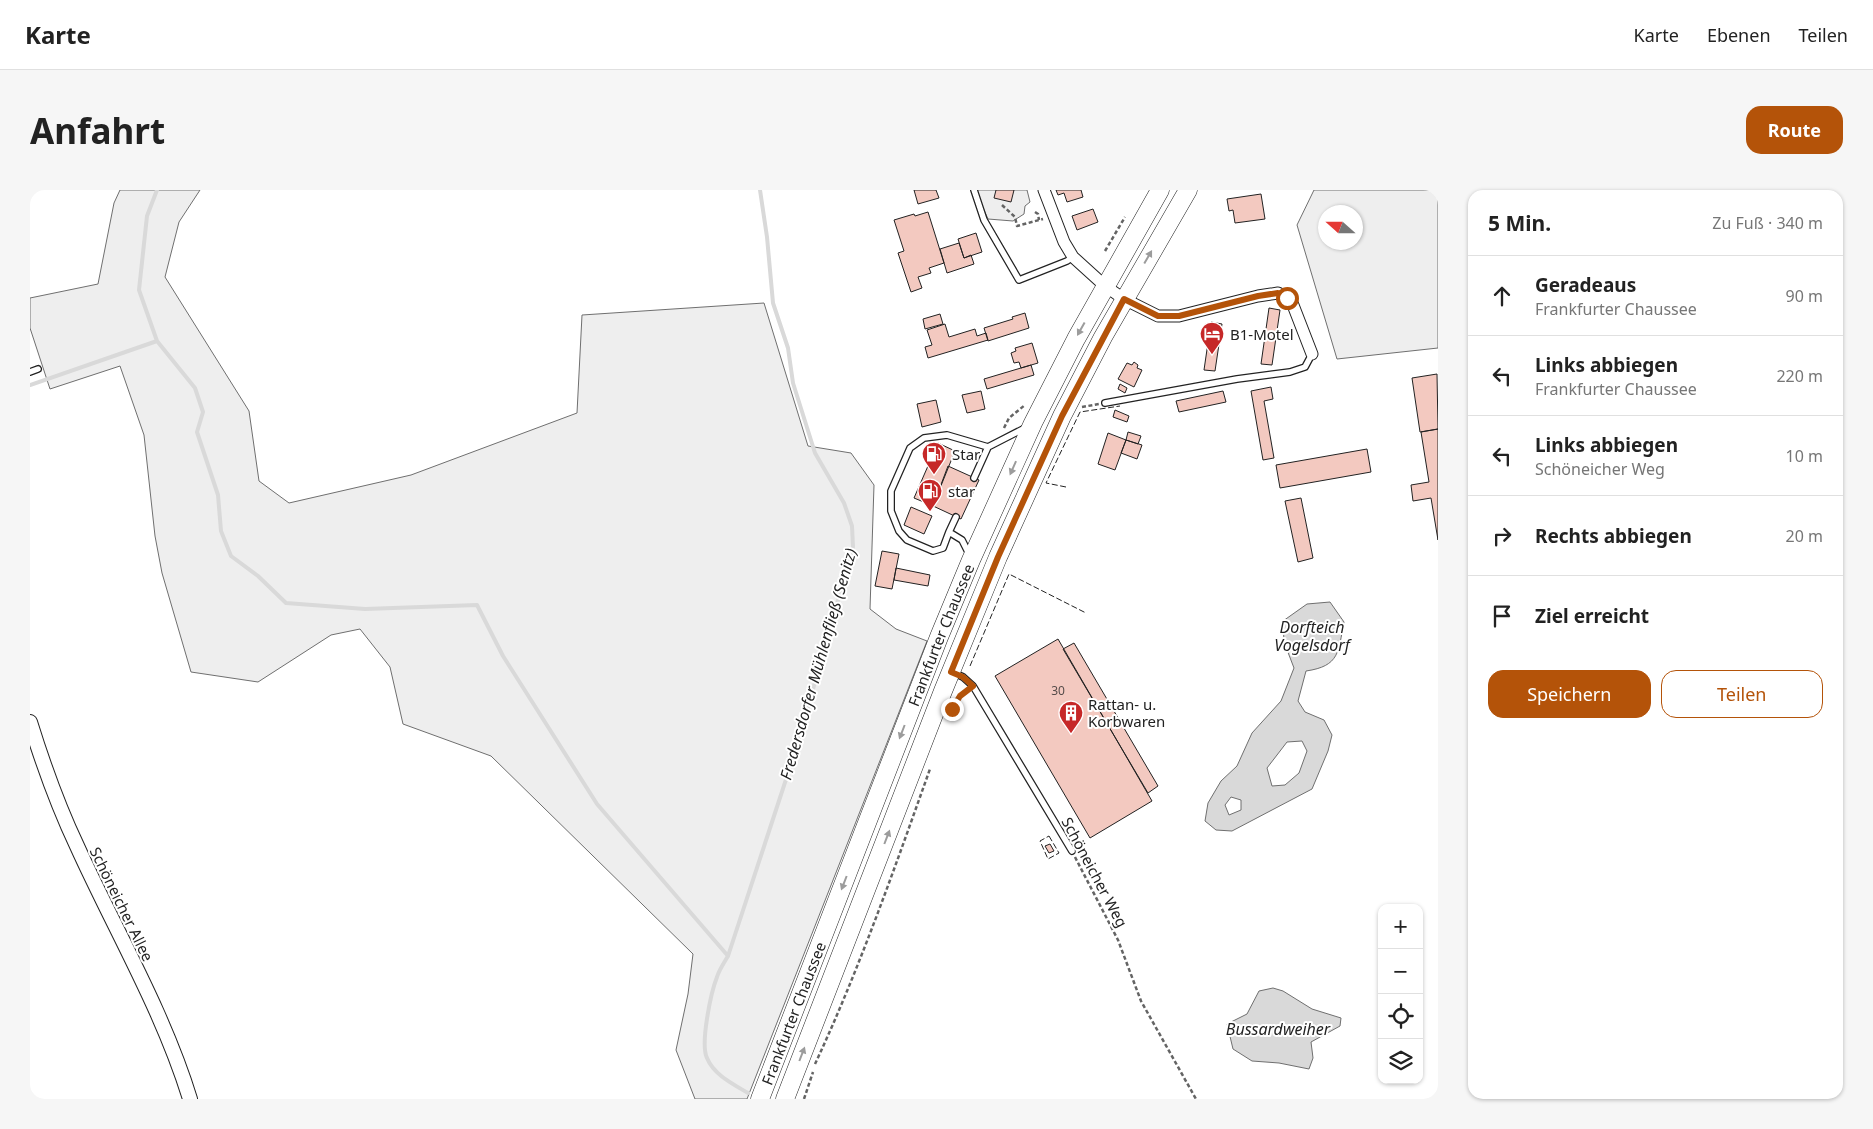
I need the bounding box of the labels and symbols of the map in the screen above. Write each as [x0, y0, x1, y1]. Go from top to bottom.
north arrow [1318, 205, 1363, 250]
one-way arrow [1144, 250, 1153, 264]
route start [1276, 287, 1299, 310]
hotel icon: B1-Motel [1199, 321, 1225, 355]
one-way arrow [1077, 322, 1086, 335]
place label: B1-Motel [1230, 324, 1294, 344]
fuel station icon: Star [921, 441, 947, 475]
place label: Star [952, 444, 980, 464]
one-way arrow [1008, 461, 1016, 475]
fuel station icon: star [917, 478, 943, 512]
place label: star [948, 481, 975, 501]
water label: Fredersdorfer Mühlenfließ (Senitz) [774, 546, 862, 782]
street label: Frankfurter Chaussee [903, 561, 978, 709]
water label: Dorfteich Vogelsdorf [1274, 616, 1353, 656]
house number: 30 [1051, 682, 1065, 699]
place label: Rattan- u. Korbwaren [1088, 694, 1165, 731]
route end [941, 698, 964, 721]
building icon: Rattan- u. Korbwaren [1058, 700, 1084, 734]
one-way arrow [898, 725, 906, 739]
street label: Schöneicher Weg [1058, 814, 1132, 930]
one-way arrow [883, 829, 891, 844]
street label: Schöneicher Allee [86, 844, 158, 964]
one-way arrow [840, 876, 847, 891]
street label: Frankfurter Chaussee [756, 939, 830, 1088]
water label: Bussardweiher [1226, 1018, 1331, 1040]
one-way arrow [799, 1046, 806, 1061]

